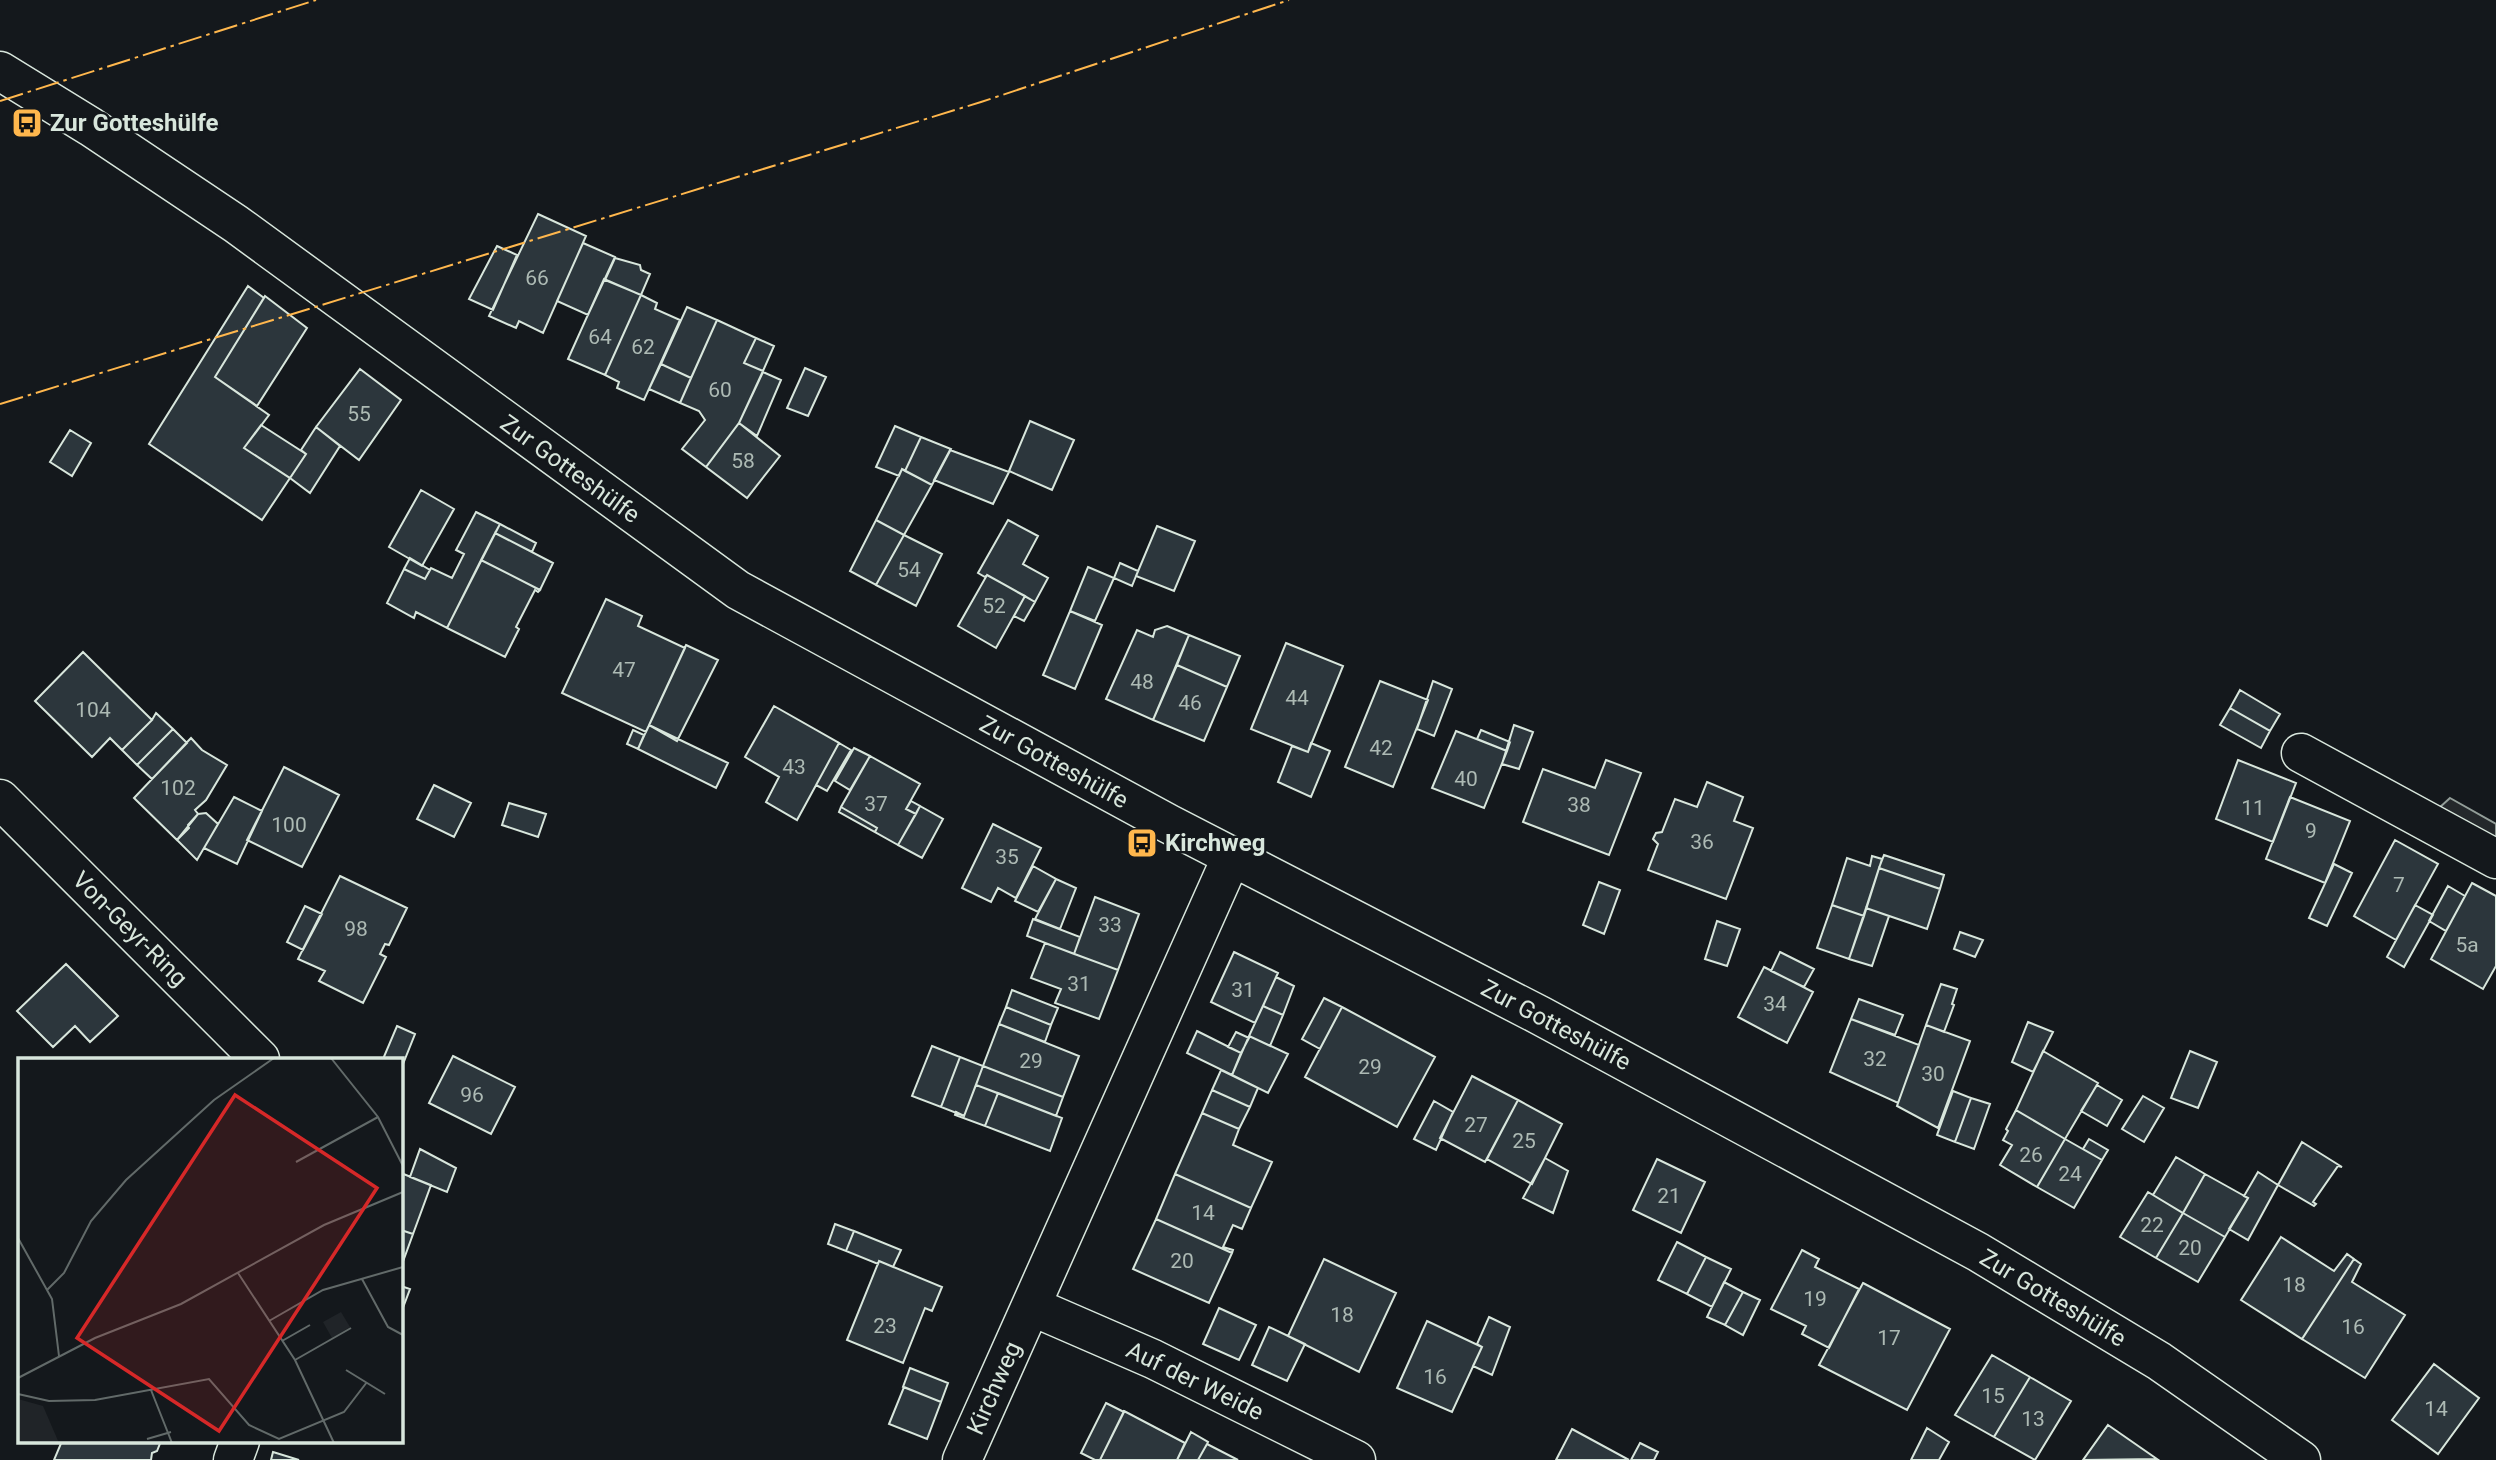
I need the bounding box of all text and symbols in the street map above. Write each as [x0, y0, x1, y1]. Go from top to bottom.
bus stop icon: Zur Gotteshülfe [10, 106, 44, 140]
place label: Zur Gotteshülfe [50, 109, 219, 137]
house number: 66 [525, 266, 549, 290]
house number: 64 [588, 325, 612, 349]
house number: 62 [631, 335, 655, 359]
house number: 60 [708, 378, 732, 402]
house number: 55 [347, 402, 371, 426]
street label: Zur Gotteshülfe [495, 409, 645, 529]
house number: 58 [731, 449, 755, 473]
house number: 54 [897, 558, 921, 582]
house number: 52 [982, 594, 1006, 618]
house number: 47 [612, 658, 636, 682]
house number: 48 [1130, 670, 1154, 694]
house number: 44 [1285, 686, 1309, 710]
house number: 46 [1178, 691, 1202, 715]
house number: 104 [75, 698, 111, 722]
street label: Zur Gotteshülfe [975, 710, 1133, 814]
house number: 42 [1369, 736, 1393, 760]
house number: 43 [782, 755, 806, 779]
house number: 40 [1454, 767, 1478, 791]
house number: 102 [160, 776, 196, 800]
house number: 37 [864, 792, 888, 816]
house number: 38 [1567, 793, 1591, 817]
house number: 11 [2241, 796, 2265, 820]
house number: 100 [271, 813, 307, 837]
house number: 9 [2305, 819, 2317, 843]
bus stop icon: Kirchweg [1125, 826, 1159, 860]
place label: Kirchweg [1165, 829, 1265, 857]
house number: 36 [1690, 830, 1714, 854]
house number: 35 [995, 845, 1019, 869]
street label: Von-Geyr-Ring [67, 866, 193, 992]
house number: 7 [2393, 873, 2405, 897]
house number: 33 [1098, 913, 1122, 937]
house number: 98 [344, 917, 368, 941]
house number: 5a [2455, 933, 2479, 957]
house number: 31 [1067, 972, 1091, 996]
street label: Zur Gotteshülfe [1476, 974, 1636, 1076]
house number: 31 [1231, 978, 1255, 1002]
house number: 34 [1763, 992, 1787, 1016]
house number: 32 [1863, 1047, 1887, 1071]
house number: 29 [1019, 1049, 1043, 1073]
house number: 29 [1358, 1055, 1382, 1079]
inset map [18, 1058, 402, 1442]
house number: 30 [1921, 1062, 1945, 1086]
house number: 96 [460, 1083, 484, 1107]
house number: 27 [1464, 1113, 1488, 1137]
house number: 25 [1512, 1129, 1536, 1153]
house number: 26 [2019, 1143, 2043, 1167]
house number: 24 [2058, 1162, 2082, 1186]
house number: 21 [1657, 1184, 1681, 1208]
house number: 14 [1191, 1201, 1215, 1225]
house number: 22 [2140, 1213, 2164, 1237]
house number: 20 [2178, 1236, 2202, 1260]
street label: Zur Gotteshülfe [1975, 1243, 2131, 1353]
house number: 20 [1170, 1249, 1194, 1273]
house number: 18 [2282, 1273, 2306, 1297]
house number: 19 [1803, 1287, 1827, 1311]
house number: 18 [1330, 1303, 1354, 1327]
house number: 23 [873, 1314, 897, 1338]
house number: 16 [2341, 1315, 2365, 1339]
house number: 17 [1877, 1326, 1901, 1350]
street label: Auf der Weide [1122, 1336, 1268, 1426]
street label: Kirchweg [961, 1337, 1027, 1439]
house number: 16 [1423, 1365, 1447, 1389]
house number: 15 [1981, 1384, 2005, 1408]
house number: 14 [2424, 1397, 2448, 1421]
house number: 13 [2021, 1407, 2045, 1431]

